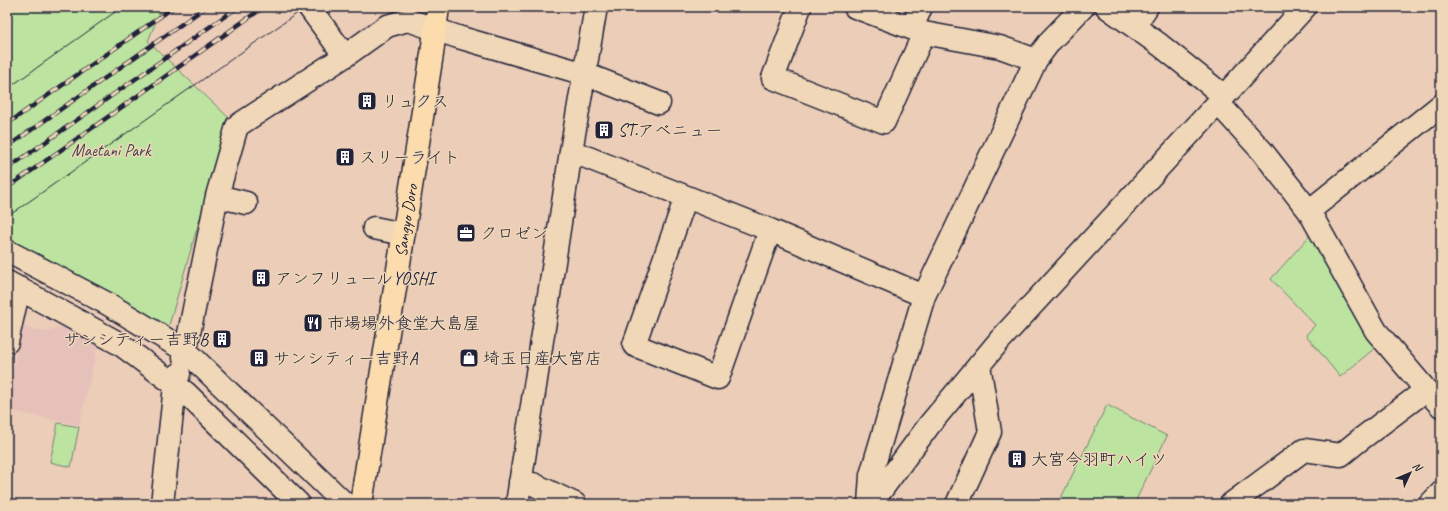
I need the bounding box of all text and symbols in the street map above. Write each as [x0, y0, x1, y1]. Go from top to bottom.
building icon: リュクス [356, 90, 378, 112]
place label: リュクス [381, 91, 449, 112]
building icon: ST.アベニュー [593, 119, 615, 141]
place label: ST.アベニュー [618, 120, 723, 141]
park label: Maetani Park [72, 140, 152, 161]
building icon: スリーライト [334, 146, 356, 168]
place label: スリーライト [359, 147, 460, 168]
street label: Sangyo Doro [390, 182, 422, 258]
office icon: クロゼン [455, 222, 477, 244]
place label: クロゼン [480, 223, 548, 244]
building icon: アンフリュールYOSHI [250, 267, 272, 289]
place label: アンフリュールYOSHI [275, 268, 438, 289]
restaurant icon: 市場場外食堂大島屋 [302, 312, 324, 334]
place label: 市場場外食堂大島屋 [327, 313, 480, 334]
building icon: サンシティー吉野B [211, 328, 233, 350]
place label: サンシティー吉野B [63, 329, 209, 350]
building icon: サンシティー吉野A [248, 347, 270, 369]
shop icon: 埼玉日産大宮店 [458, 347, 480, 369]
place label: サンシティー吉野A [273, 348, 419, 369]
place label: 埼玉日産大宮店 [483, 348, 602, 369]
building icon: 大宮今羽町ハイツ [1006, 448, 1028, 470]
place label: 大宮今羽町ハイツ [1031, 449, 1167, 470]
north arrow [1390, 453, 1430, 493]
text: N [1410, 459, 1426, 475]

